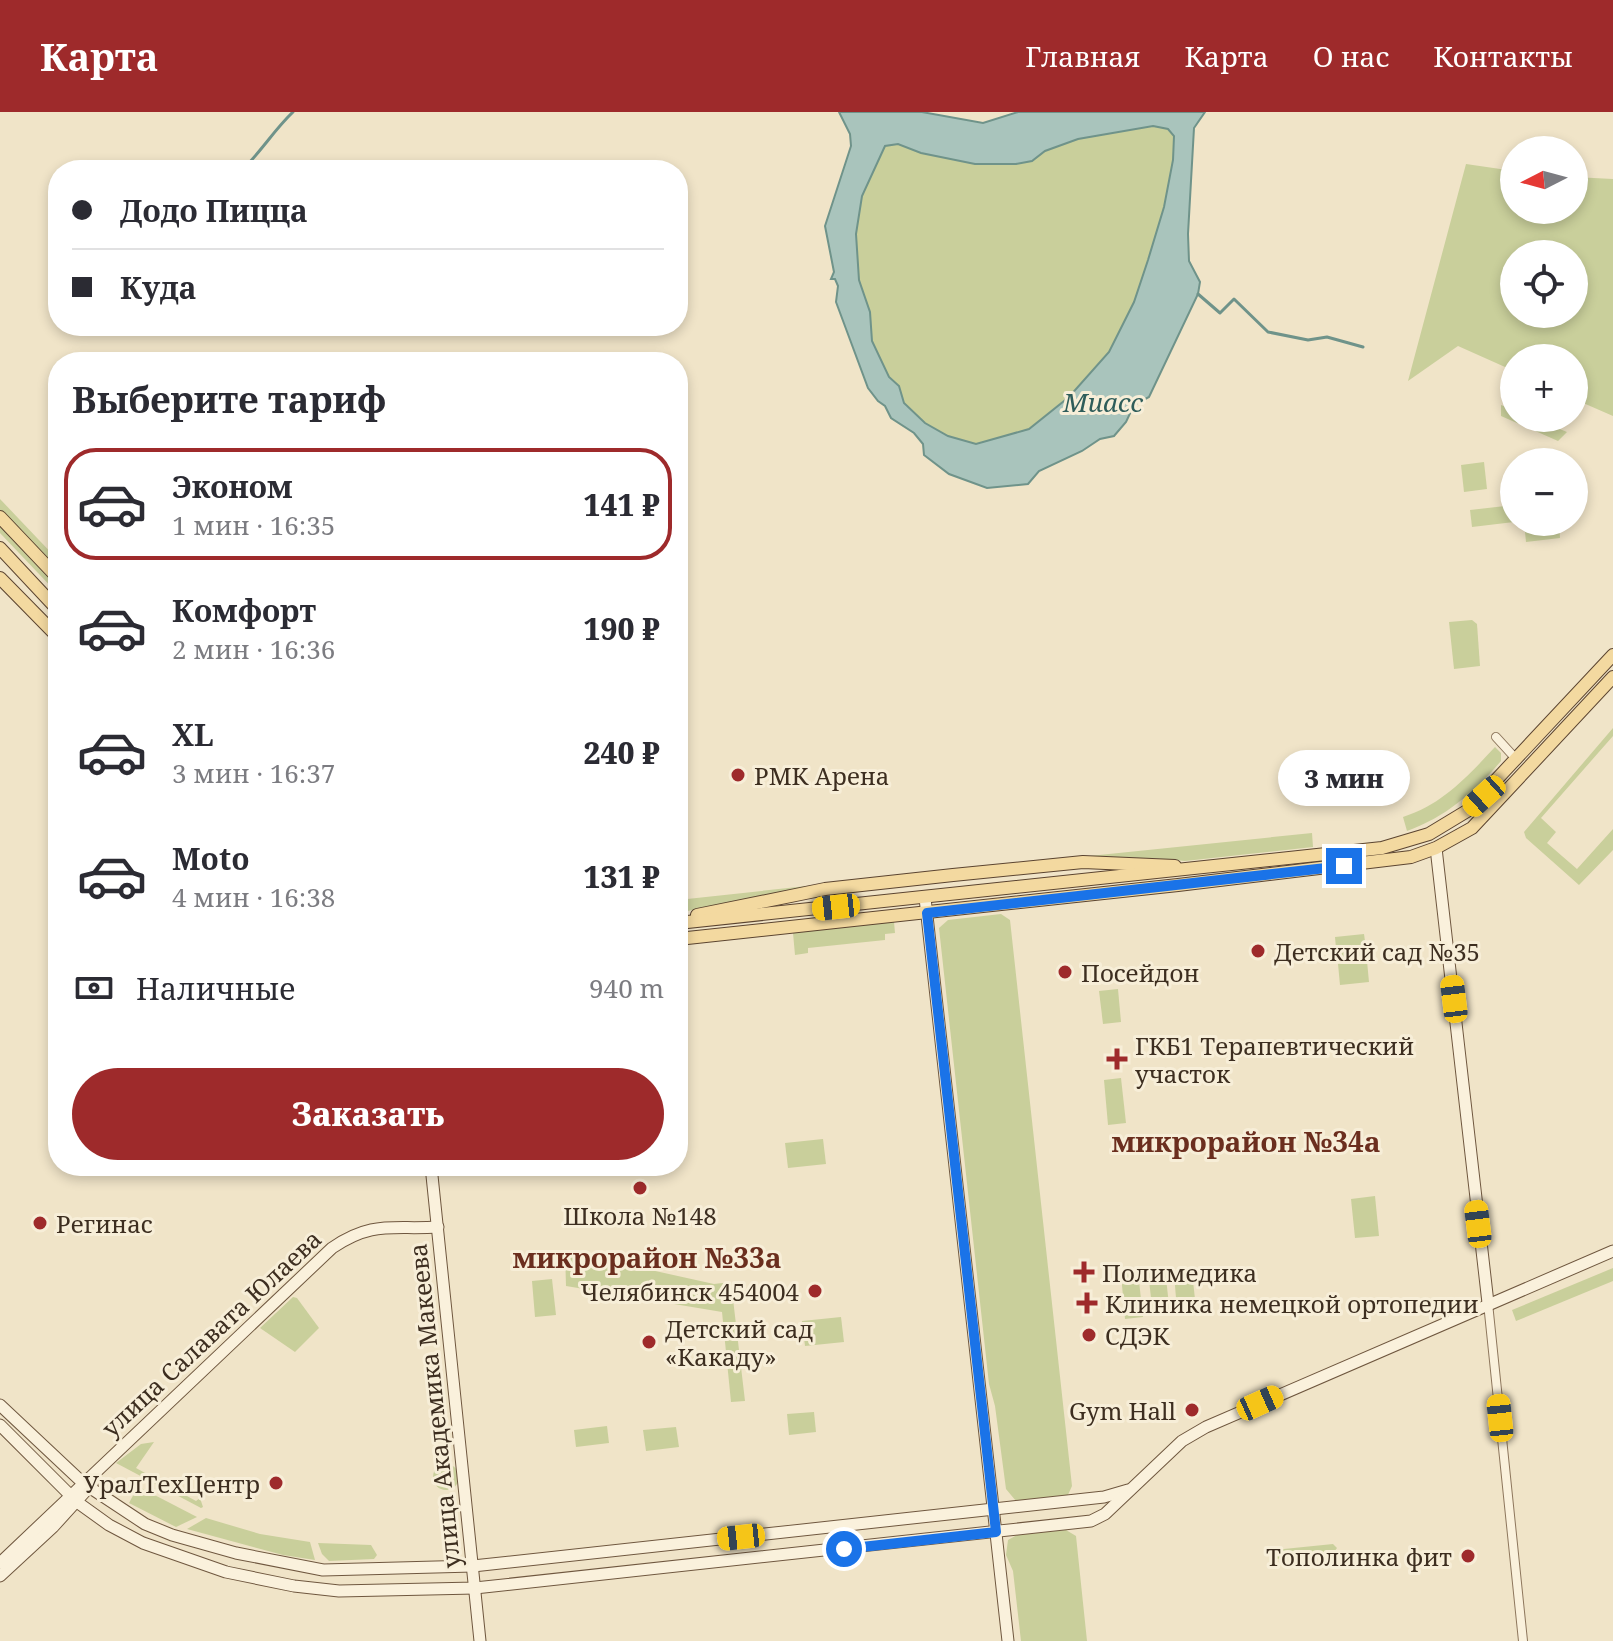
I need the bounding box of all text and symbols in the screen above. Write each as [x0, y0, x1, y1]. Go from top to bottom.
text: Карта [40, 30, 158, 82]
text: Главная [1025, 37, 1140, 75]
text: Карта [1184, 37, 1269, 75]
text: О нас [1313, 37, 1389, 75]
text: Контакты [1433, 37, 1573, 75]
north arrow [1500, 136, 1588, 224]
map controls [1500, 136, 1588, 536]
text: Додо Пицца [120, 190, 308, 231]
button: locate [1500, 240, 1588, 328]
text: Куда [120, 267, 197, 308]
button: + [1500, 344, 1588, 432]
text: Выберите тариф [72, 375, 386, 424]
water label: Миасс [1062, 384, 1143, 420]
button: − [1500, 448, 1588, 536]
text: Эконом [172, 466, 292, 507]
icon: car [76, 468, 148, 540]
text: 141 ₽ [583, 484, 660, 525]
text: 1 мин · 16:35 [172, 507, 335, 543]
text: Комфорт [172, 590, 316, 631]
icon: car [76, 592, 148, 664]
text: 190 ₽ [583, 608, 660, 649]
text: 2 мин · 16:36 [172, 631, 335, 667]
text: XL [172, 714, 214, 755]
icon: car [76, 716, 148, 788]
text: 240 ₽ [583, 732, 660, 773]
callout: 3 мин [1278, 750, 1410, 806]
text: 3 мин · 16:37 [172, 755, 335, 791]
place label: РМК Арена [754, 759, 889, 792]
text: 3 мин [1304, 760, 1384, 796]
marker: РМК Арена [729, 766, 747, 784]
car [1458, 771, 1510, 821]
text: Moto [172, 838, 250, 879]
icon: car [76, 840, 148, 912]
route end [1326, 848, 1362, 884]
text: 131 ₽ [583, 856, 660, 897]
text: 4 мин · 16:38 [172, 879, 335, 915]
car [811, 893, 861, 921]
place label: Детский сад №35 [1274, 935, 1480, 968]
marker: Детский сад №35 [1249, 942, 1267, 960]
place label: Посейдон [1081, 956, 1199, 989]
marker: Посейдон [1056, 963, 1074, 981]
icon: cash [72, 966, 116, 1010]
text: Наличные [136, 968, 295, 1009]
text: 940 m [589, 970, 664, 1006]
car [1439, 974, 1469, 1024]
place label: ГКБ1 Терапевтический участок [1135, 1029, 1414, 1090]
marker: ГКБ1 Терапевтический участок [1106, 1048, 1128, 1070]
button: Заказать [72, 1068, 664, 1160]
district label: микрорайон №34а [1111, 1122, 1381, 1160]
marker: Школа №148 [631, 1179, 649, 1197]
place label: Школа №148 [563, 1199, 717, 1232]
car [1463, 1199, 1493, 1249]
place label: Регинас [56, 1207, 153, 1240]
marker: Регинас [31, 1214, 49, 1232]
street label: улица Салавата Юлаева [94, 1222, 328, 1444]
district label: микрорайон №33а [512, 1238, 782, 1276]
street label: улица Академика Макеева [401, 1242, 467, 1570]
place label: Полимедика [1102, 1256, 1257, 1289]
marker: Полимедика [1073, 1261, 1095, 1283]
place label: Челябинск 454004 [581, 1275, 800, 1308]
marker: Челябинск 454004 [806, 1282, 824, 1300]
place label: Клиника немецкой ортопедии [1105, 1287, 1479, 1320]
marker: Клиника немецкой ортопедии [1076, 1292, 1098, 1314]
place label: Детский сад «Какаду» [665, 1312, 813, 1373]
place label: СДЭК [1105, 1319, 1171, 1352]
marker: СДЭК [1080, 1326, 1098, 1344]
marker: Детский сад «Какаду» [640, 1333, 658, 1351]
car [1233, 1382, 1287, 1424]
car [1486, 1393, 1514, 1443]
place label: Gym Hall [1069, 1394, 1177, 1427]
marker: Gym Hall [1183, 1401, 1201, 1419]
place label: УралТехЦентр [83, 1467, 260, 1500]
marker: УралТехЦентр [267, 1474, 285, 1492]
car [716, 1523, 766, 1551]
route start [826, 1531, 862, 1567]
place label: Тополинка фит [1266, 1540, 1452, 1573]
marker: Тополинка фит [1459, 1547, 1477, 1565]

